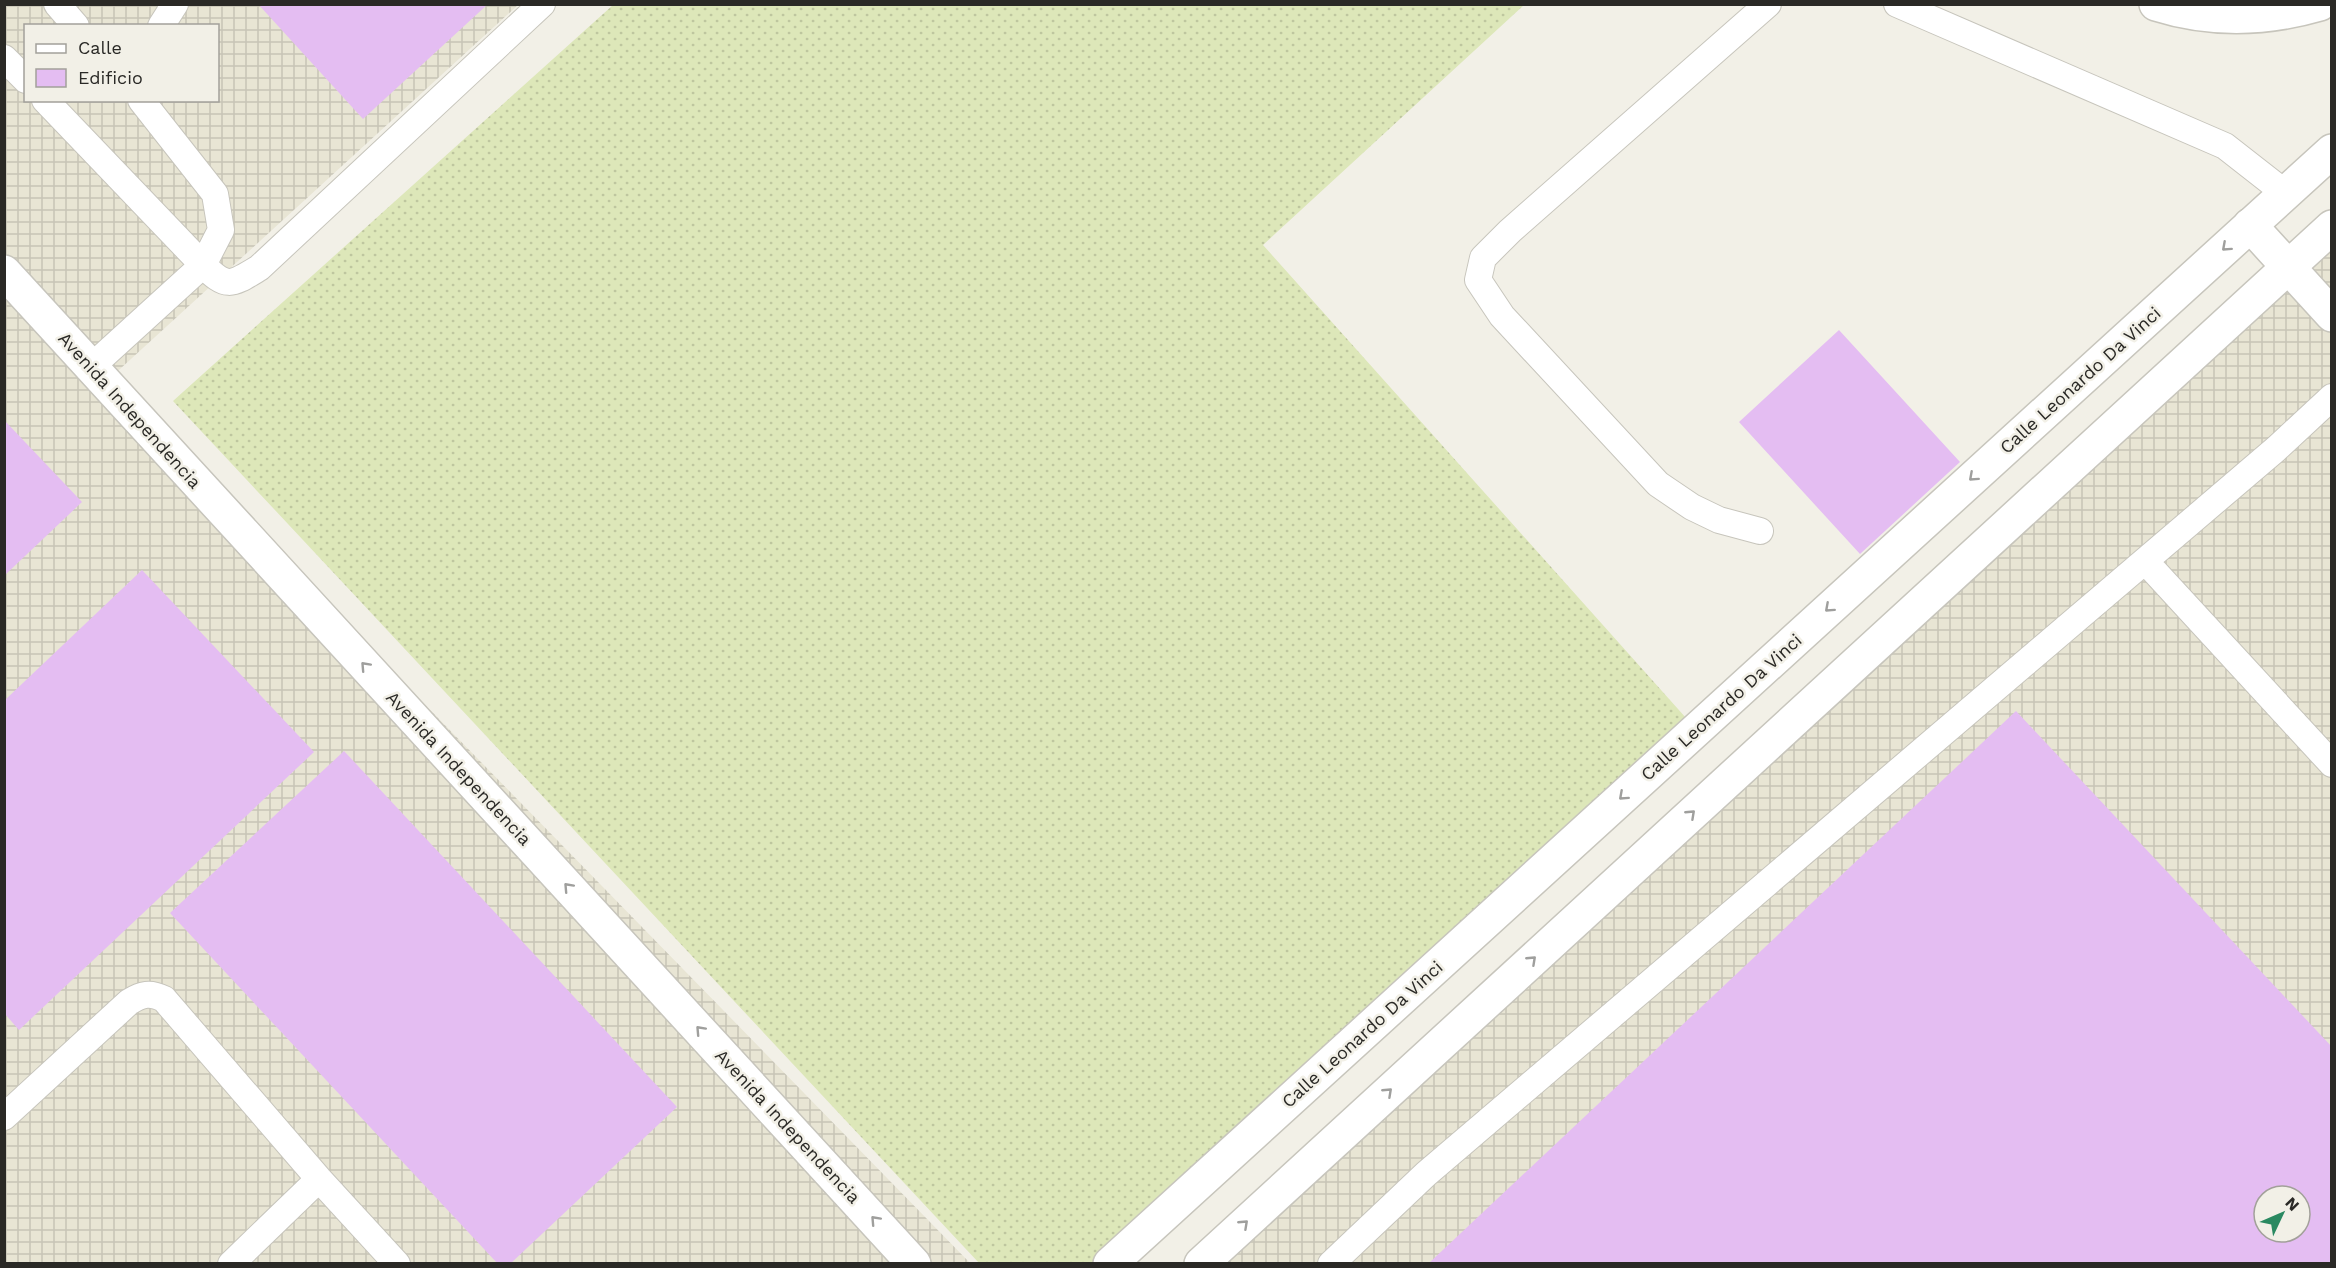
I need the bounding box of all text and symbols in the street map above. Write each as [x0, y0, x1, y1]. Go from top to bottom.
legend [24, 24, 219, 102]
text: Calle [78, 37, 122, 58]
text: Edificio [78, 67, 143, 88]
one-way arrow [2222, 239, 2233, 250]
street label: Calle Leonardo Da Vinci [1995, 302, 2165, 458]
street label: Avenida Independencia [54, 328, 206, 492]
one-way arrow [1970, 470, 1980, 481]
one-way arrow [1825, 601, 1836, 612]
street label: Calle Leonardo Da Vinci [1636, 629, 1806, 785]
one-way arrow [361, 662, 372, 672]
street label: Avenida Independencia [382, 687, 536, 849]
one-way arrow [1619, 789, 1630, 800]
one-way arrow [1684, 810, 1694, 821]
one-way arrow [564, 883, 575, 893]
street label: Calle Leonardo Da Vinci [1277, 956, 1447, 1112]
one-way arrow [1525, 956, 1535, 967]
one-way arrow [696, 1027, 707, 1037]
street label: Avenida Independencia [711, 1045, 865, 1207]
one-way arrow [1381, 1088, 1392, 1099]
north arrow [2252, 1184, 2312, 1244]
text: N [2281, 1193, 2303, 1215]
one-way arrow [871, 1217, 882, 1228]
one-way arrow [1238, 1220, 1248, 1231]

